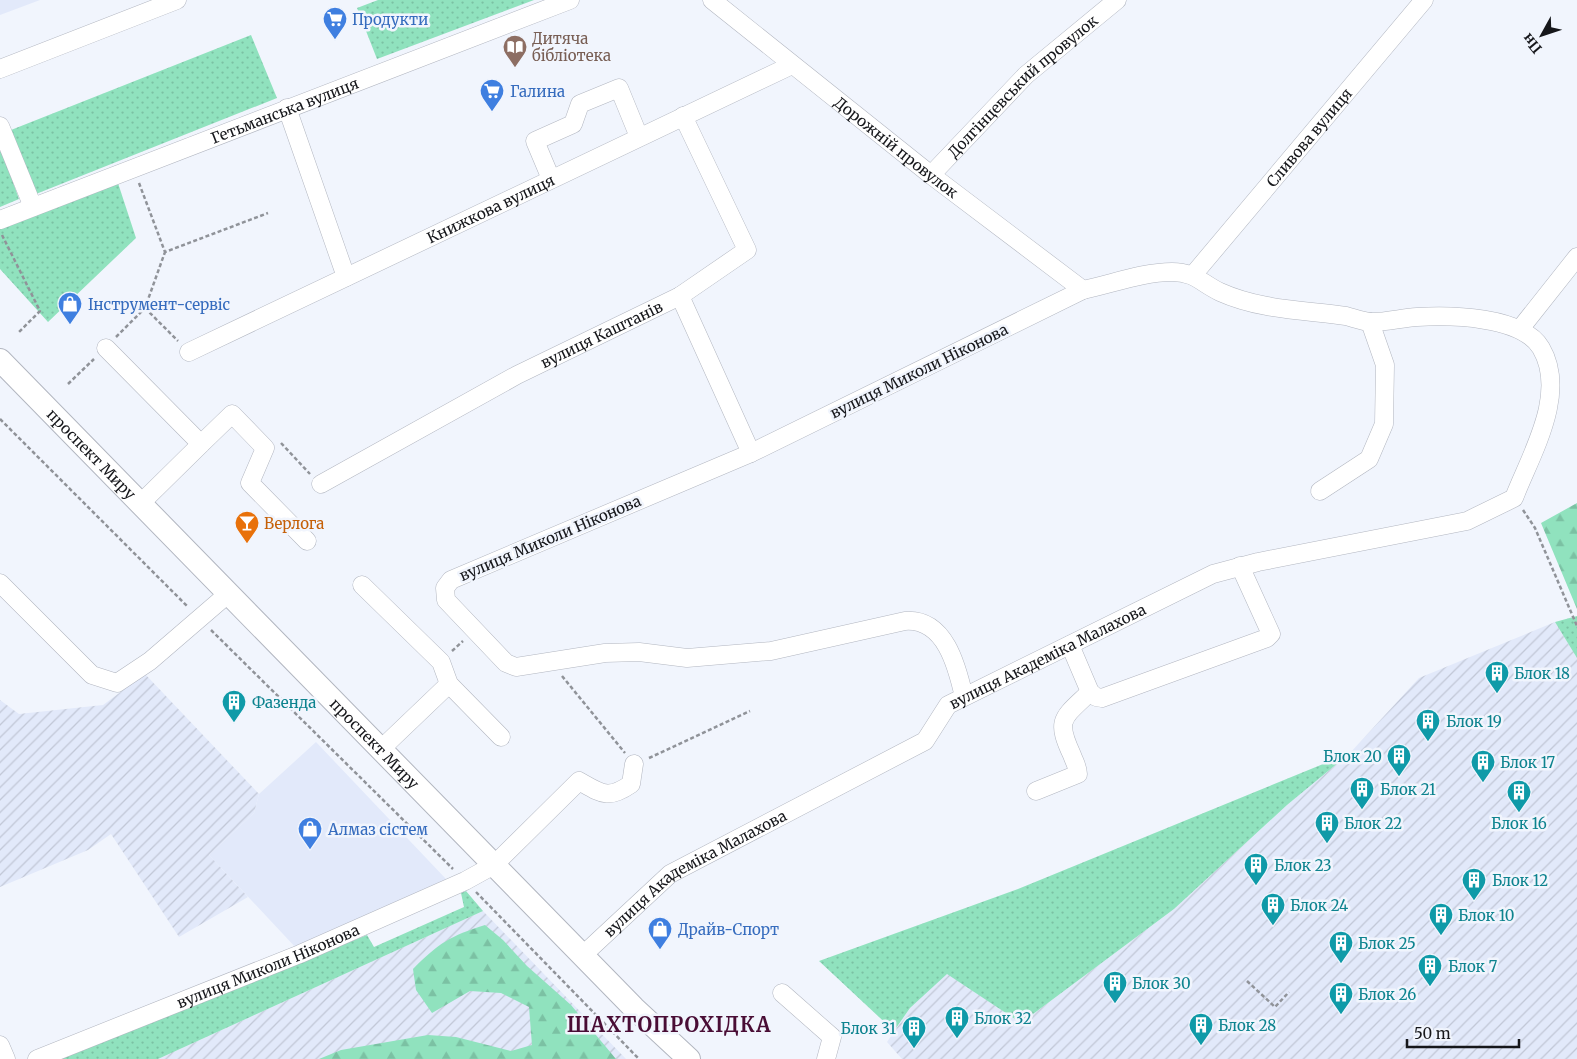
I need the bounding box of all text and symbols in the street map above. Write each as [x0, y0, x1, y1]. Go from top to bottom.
supermarket icon: Продукти [322, 6, 348, 40]
place label: Продукти [352, 10, 428, 29]
street label: Долгінцевський провулок [944, 10, 1102, 161]
north arrow [1517, 10, 1567, 60]
place label: Дитяча бібліотека [532, 29, 611, 65]
text: Пн [1518, 29, 1546, 57]
library icon: Дитяча бібліотека [502, 34, 528, 68]
street label: Гетьманська вулиця [208, 73, 361, 147]
supermarket icon: Галина [479, 78, 505, 112]
place label: Галина [510, 82, 565, 101]
street label: Сливова вулиця [1262, 84, 1356, 190]
street label: Дорожній провулок [831, 92, 963, 202]
street label: Книжкова вулиця [424, 170, 558, 247]
shop icon: Інструмент-сервіс [57, 291, 83, 325]
place label: Інструмент-сервіс [88, 295, 231, 314]
street label: вулиця Каштанів [537, 296, 666, 372]
street label: вулиця Миколи Ніконова [827, 320, 1011, 422]
street label: проспект Миру [43, 404, 140, 503]
street label: вулиця Миколи Ніконова [456, 491, 644, 585]
bar icon: Beрлога [234, 510, 260, 544]
place label: Beрлога [264, 514, 324, 533]
street label: вулиця Академіка Малахова [946, 599, 1149, 713]
building icon: Блок 18 [1484, 660, 1510, 694]
place label: Блок 18 [1514, 664, 1570, 683]
building icon: Фазенда [221, 689, 247, 723]
place label: Фазенда [252, 693, 316, 712]
street label: проспект Миру [326, 694, 424, 793]
building icon: Блок 19 [1415, 708, 1441, 742]
place label: Блок 19 [1446, 712, 1502, 731]
building icon: Блок 20 [1386, 743, 1412, 777]
place label: Блок 20 [1323, 747, 1382, 766]
building icon: Блок 17 [1470, 749, 1496, 783]
place label: Блок 17 [1500, 753, 1556, 772]
building icon: Блок 21 [1349, 776, 1375, 810]
building icon: Блок 16 [1506, 779, 1532, 813]
place label: Блок 21 [1380, 780, 1436, 799]
street label: вулиця Академіка Малахова [600, 806, 789, 941]
building icon: Блок 22 [1314, 810, 1340, 844]
place label: Блок 22 [1344, 814, 1402, 833]
place label: Блок 16 [1491, 814, 1547, 833]
shop icon: Алмаз сістем [297, 816, 323, 850]
place label: Алмаз сістем [327, 820, 428, 839]
building icon: Блок 23 [1243, 852, 1269, 886]
place label: Блок 23 [1274, 856, 1332, 875]
building icon: Блок 12 [1461, 867, 1487, 901]
place label: Блок 12 [1492, 871, 1548, 890]
building icon: Блок 24 [1260, 892, 1286, 926]
place label: Блок 24 [1290, 896, 1348, 915]
building icon: Блок 10 [1428, 902, 1454, 936]
place label: Блок 10 [1458, 906, 1514, 925]
shop icon: Драйв-Спорт [647, 916, 673, 950]
street label: вулиця Миколи Ніконова [174, 920, 362, 1012]
place label: Драйв-Спорт [678, 920, 779, 939]
building icon: Блок 25 [1328, 930, 1354, 964]
place label: Блок 25 [1358, 934, 1416, 953]
building icon: Блок 7 [1417, 953, 1443, 987]
place label: Блок 7 [1448, 957, 1498, 976]
building icon: Блок 30 [1102, 970, 1128, 1004]
place label: Блок 30 [1132, 974, 1191, 993]
building icon: Блок 26 [1328, 981, 1354, 1015]
place label: Блок 26 [1358, 985, 1416, 1004]
building icon: Блок 32 [944, 1005, 970, 1039]
place label: Блок 32 [974, 1009, 1032, 1028]
district label: ШАХТОПРОХІДКА [567, 1012, 771, 1037]
building icon: Блок 28 [1188, 1012, 1214, 1046]
building icon: Блок 31 [901, 1015, 927, 1049]
place label: Блок 28 [1218, 1016, 1276, 1035]
scale bar [1407, 1016, 1520, 1048]
place label: Блок 31 [841, 1019, 896, 1038]
text: 50 m [1414, 1024, 1451, 1043]

